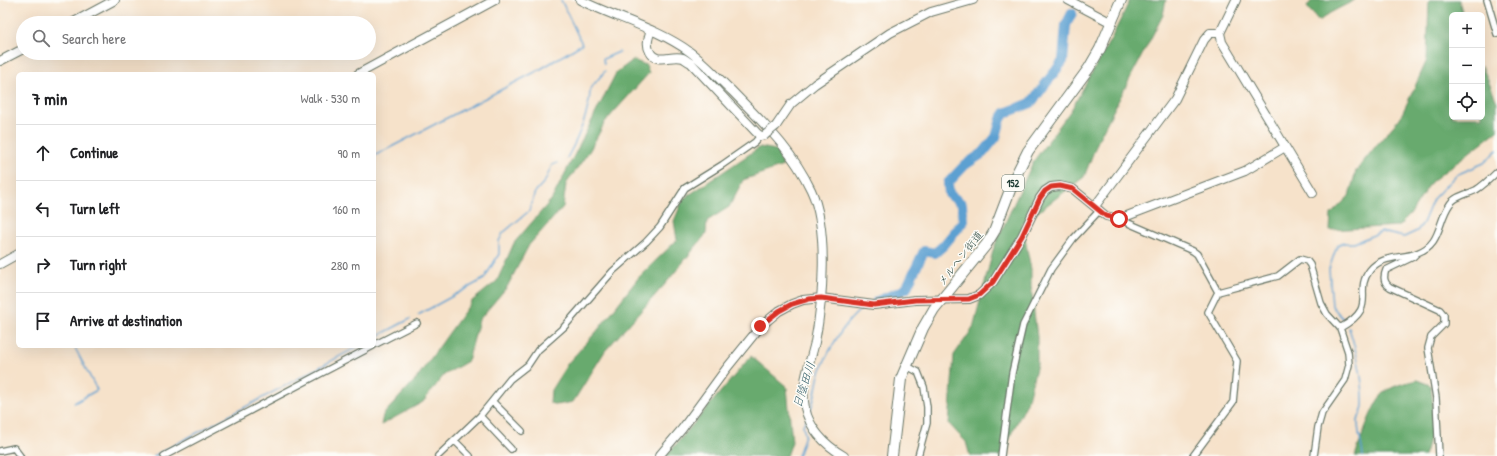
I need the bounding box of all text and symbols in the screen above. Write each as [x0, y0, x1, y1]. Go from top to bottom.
map controls [1449, 12, 1485, 120]
button: + [1449, 12, 1485, 48]
search box [16, 16, 376, 60]
icon: search [30, 27, 52, 49]
text: Search here [62, 28, 126, 49]
button: − [1449, 48, 1485, 84]
button: locate [1449, 84, 1485, 120]
text: 7 min [32, 87, 67, 110]
text: Walk · 530 m [300, 89, 360, 107]
icon: ahead [32, 142, 54, 164]
text: Continue [70, 142, 118, 163]
text: 90 m [338, 144, 360, 162]
road number: 152 [1002, 175, 1024, 191]
icon: left [32, 198, 54, 220]
text: Turn left [70, 198, 120, 219]
text: 160 m [332, 200, 360, 218]
route start [1110, 210, 1128, 228]
street label: メルヘン街道 [934, 228, 986, 288]
icon: right [32, 254, 54, 276]
text: Turn right [70, 254, 126, 275]
text: 280 m [331, 256, 360, 274]
icon: arrive [32, 310, 54, 332]
text: Arrive at destination [70, 310, 182, 331]
route end [751, 317, 769, 335]
water label: 日陰田川 [788, 359, 819, 410]

